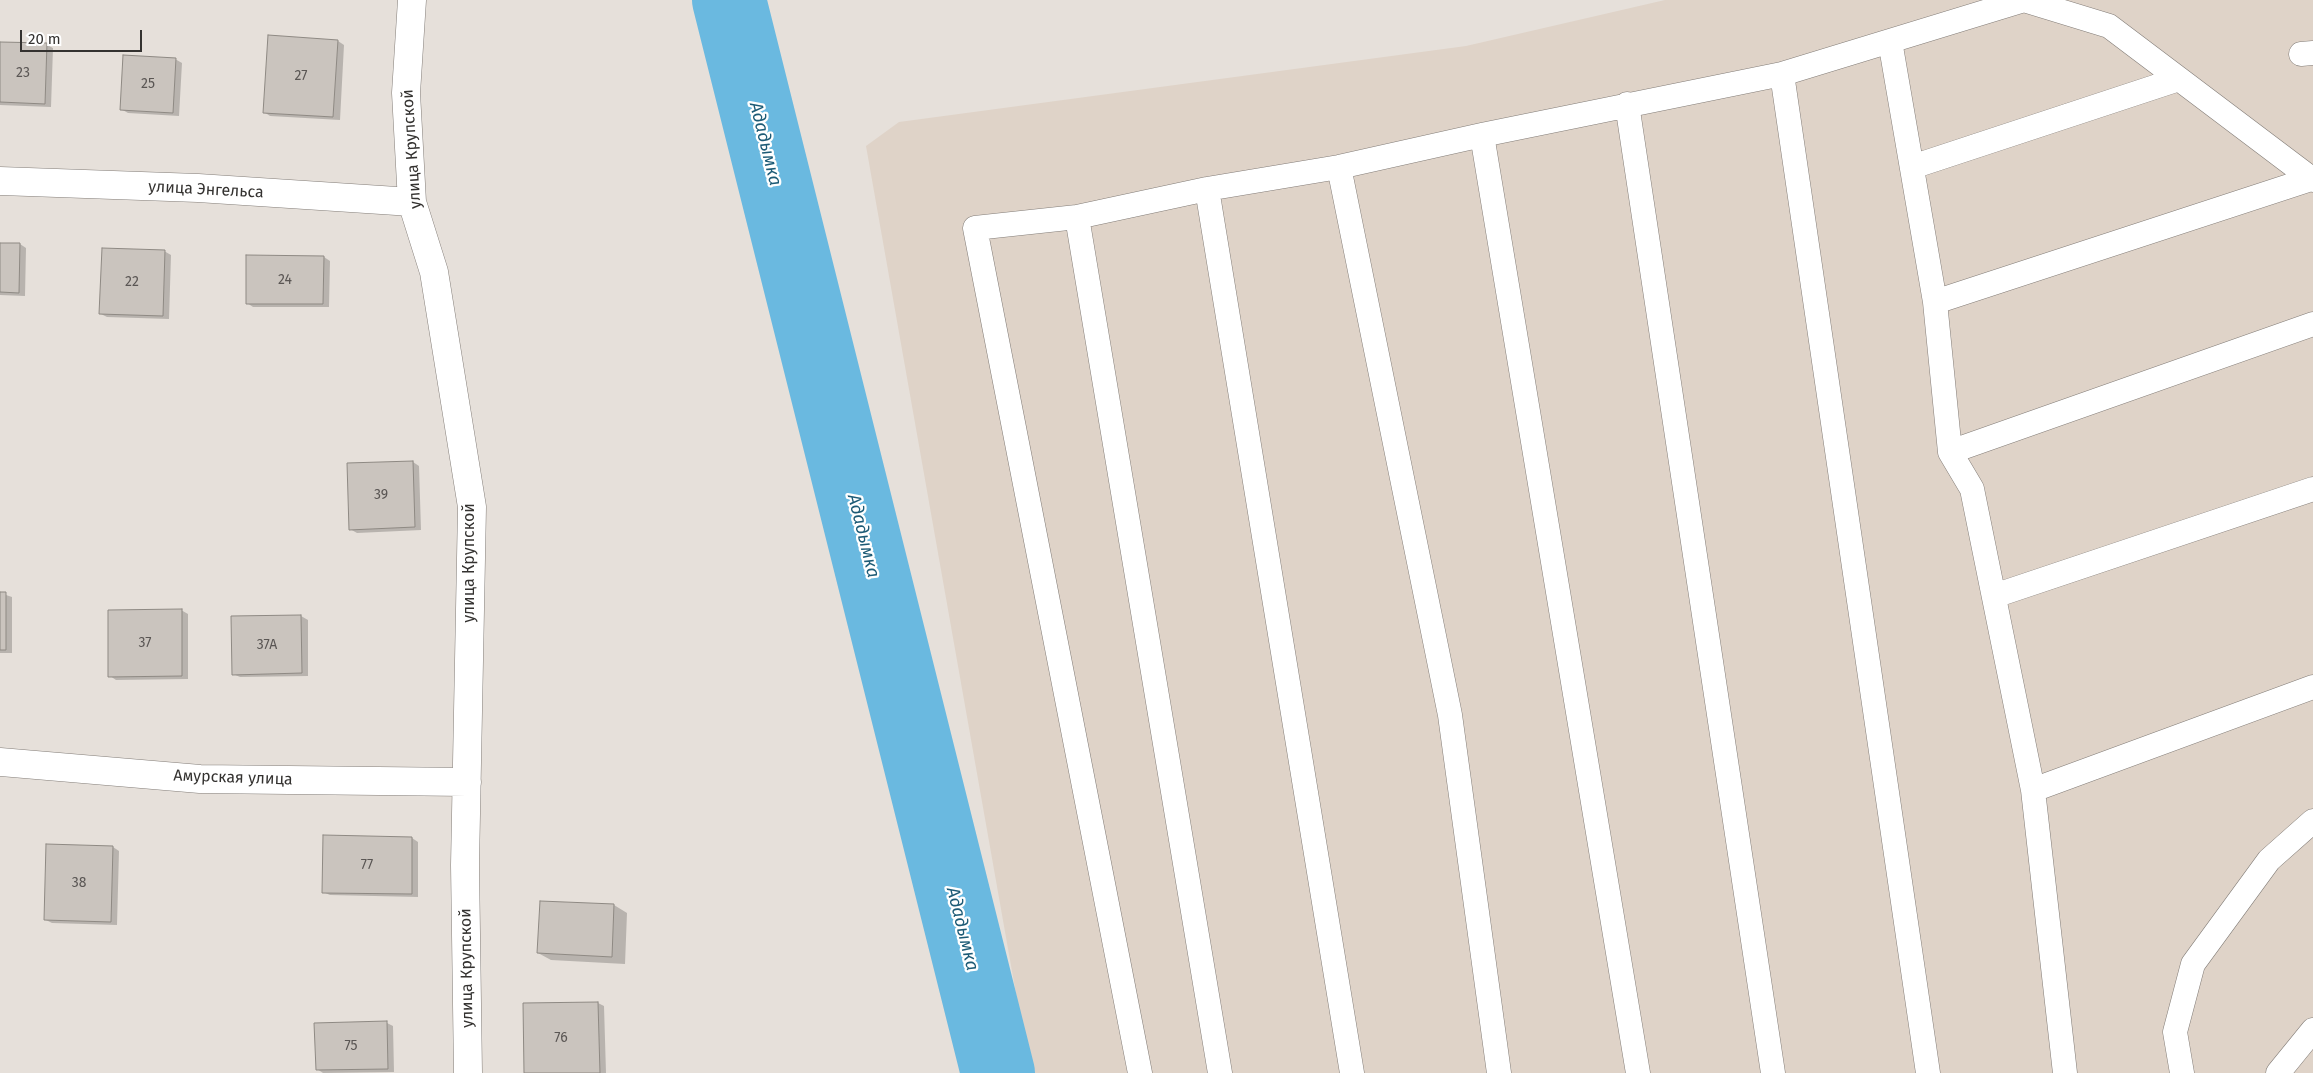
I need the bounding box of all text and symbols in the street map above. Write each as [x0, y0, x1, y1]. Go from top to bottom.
scale bar [22, 20, 145, 52]
text: 20 m [28, 30, 61, 48]
house number: 23 [16, 65, 30, 81]
house number: 27 [294, 68, 308, 84]
house number: 25 [141, 76, 155, 92]
street label: улица Крупской [398, 89, 426, 209]
water label: Ададымка [744, 100, 786, 188]
street label: улица Энгельса [148, 177, 264, 203]
house number: 24 [278, 272, 292, 288]
house number: 22 [125, 274, 139, 290]
house number: 39 [374, 487, 388, 503]
water label: Ададымка [842, 492, 884, 580]
street label: улица Крупской [460, 503, 480, 623]
house number: 37 [138, 635, 152, 651]
house number: 37А [257, 637, 277, 653]
street label: Амурская улица [173, 766, 293, 790]
house number: 77 [361, 857, 373, 873]
house number: 38 [72, 875, 86, 891]
water label: Ададымка [941, 885, 983, 973]
street label: улица Крупской [456, 908, 478, 1028]
house number: 76 [554, 1030, 568, 1046]
house number: 75 [344, 1038, 358, 1054]

